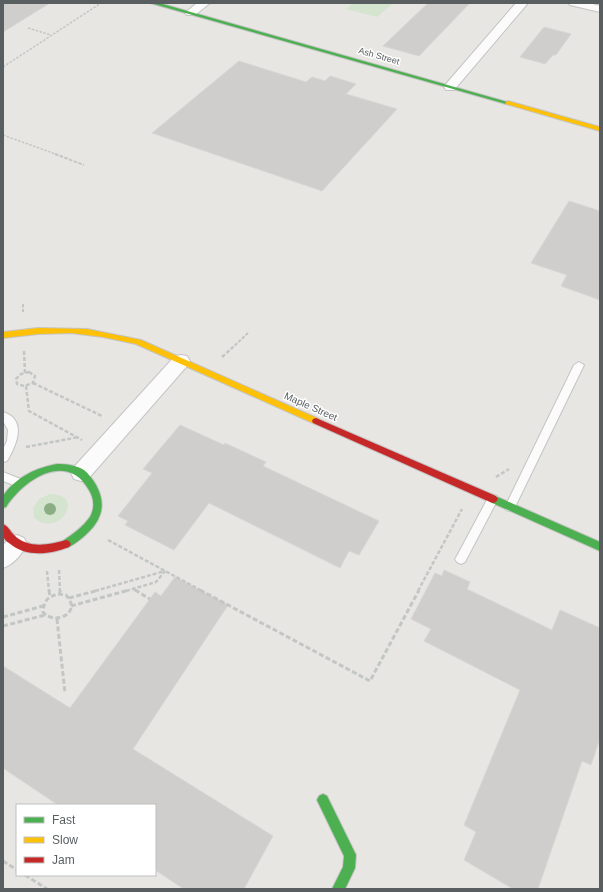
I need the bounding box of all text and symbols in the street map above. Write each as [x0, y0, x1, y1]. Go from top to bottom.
street label: Ash Street [357, 45, 401, 67]
street label: Maple Street [283, 390, 339, 423]
legend [16, 804, 156, 876]
text: Fast [52, 813, 76, 827]
text: Slow [52, 833, 78, 847]
text: Jam [52, 853, 75, 867]

